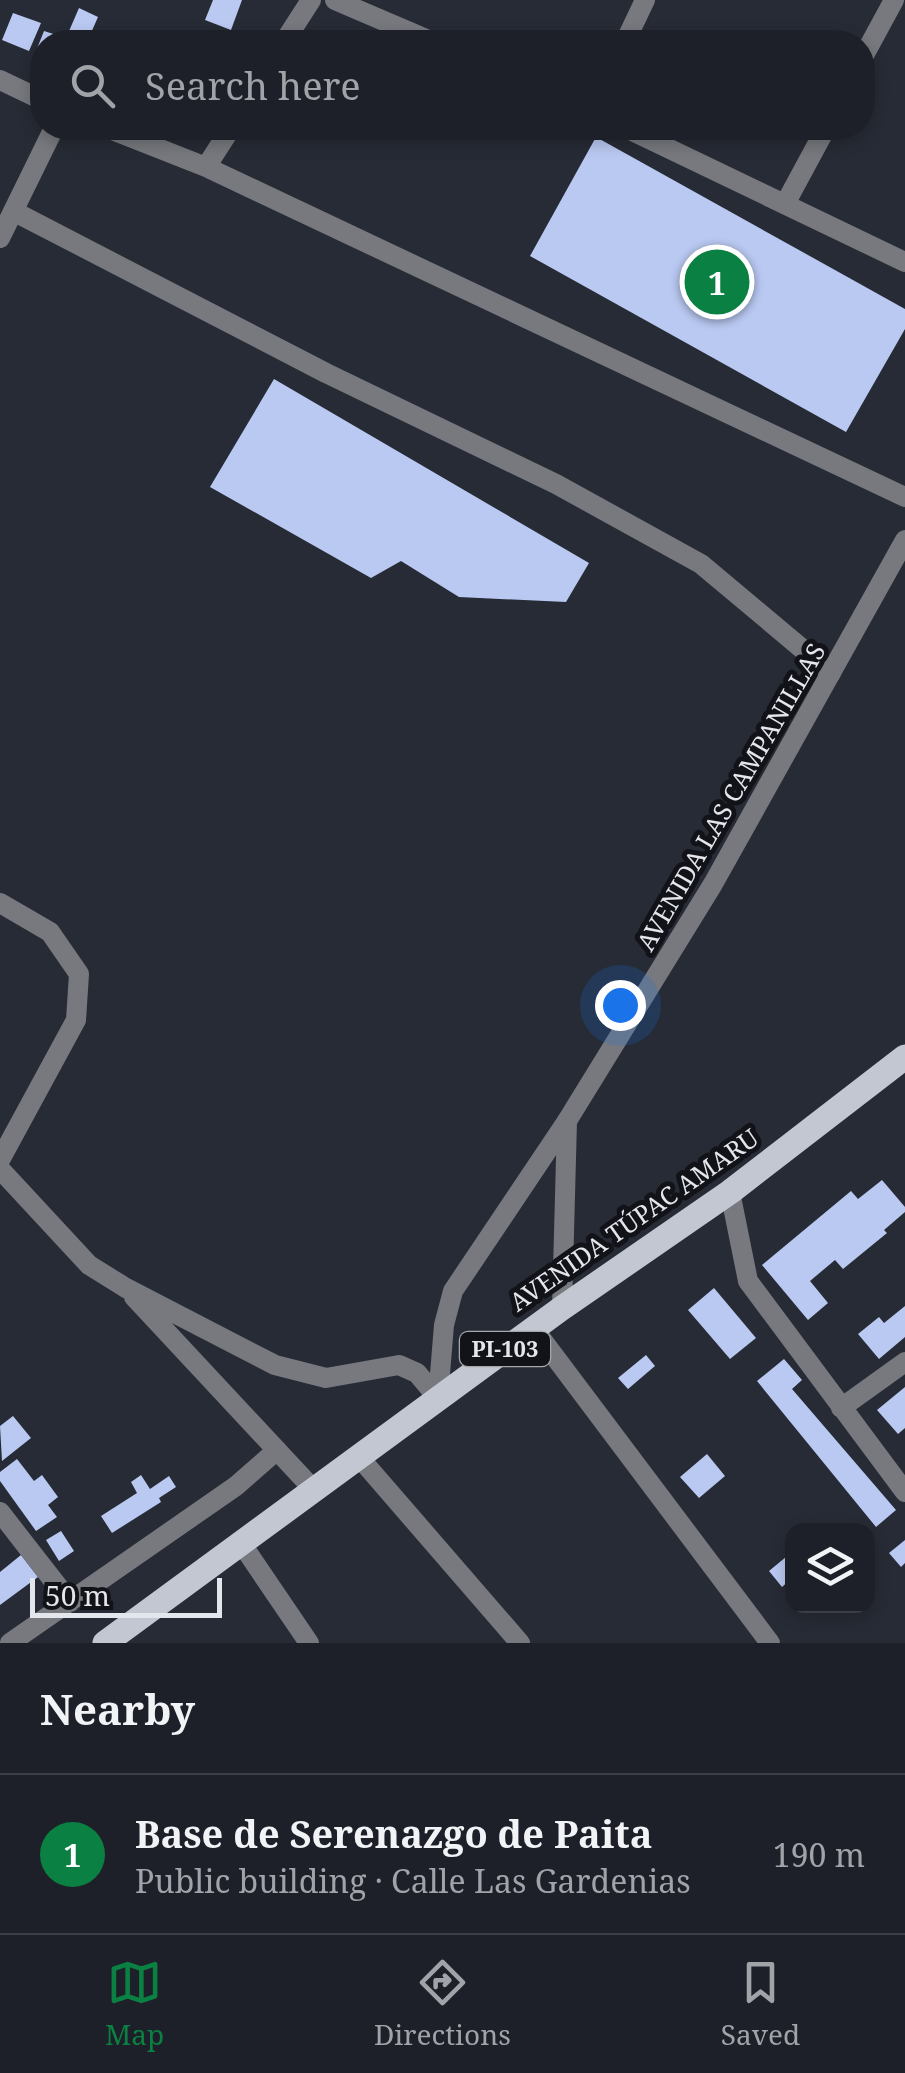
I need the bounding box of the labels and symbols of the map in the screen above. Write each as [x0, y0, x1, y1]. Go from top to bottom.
pin: 1 [684, 244, 750, 320]
street label: AVENIDA LAS CAMPANILLAS [628, 636, 832, 957]
your location [595, 980, 646, 1031]
street label: AVENIDA TÚPAC AMARU [502, 1120, 765, 1318]
road number: PI-103 [460, 1332, 550, 1366]
scale bar [30, 1573, 222, 1618]

